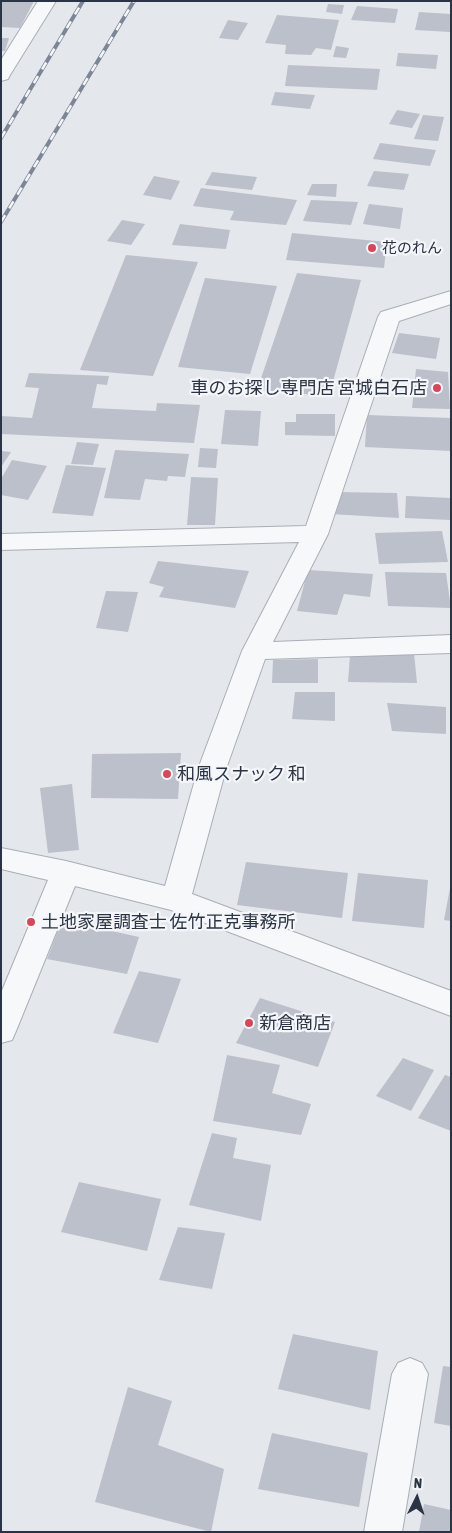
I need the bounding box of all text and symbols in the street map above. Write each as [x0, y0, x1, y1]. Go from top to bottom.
place label: 花のれん [382, 239, 442, 257]
marker: 花のれん [366, 242, 378, 254]
place label: 車のお探し専門店 宮城白石店 [191, 377, 427, 399]
marker: 車のお探し専門店 宮城白石店 [431, 382, 443, 394]
place label: 和風スナック 和 [177, 763, 305, 785]
marker: 和風スナック 和 [161, 768, 173, 780]
place label: 土地家屋調査士 佐竹正克事務所 [41, 911, 295, 933]
marker: 土地家屋調査士 佐竹正克事務所 [25, 916, 37, 928]
place label: 新倉商店 [259, 1012, 331, 1034]
marker: 新倉商店 [243, 1017, 255, 1029]
north arrow [392, 1473, 442, 1523]
text: N [413, 1475, 423, 1491]

